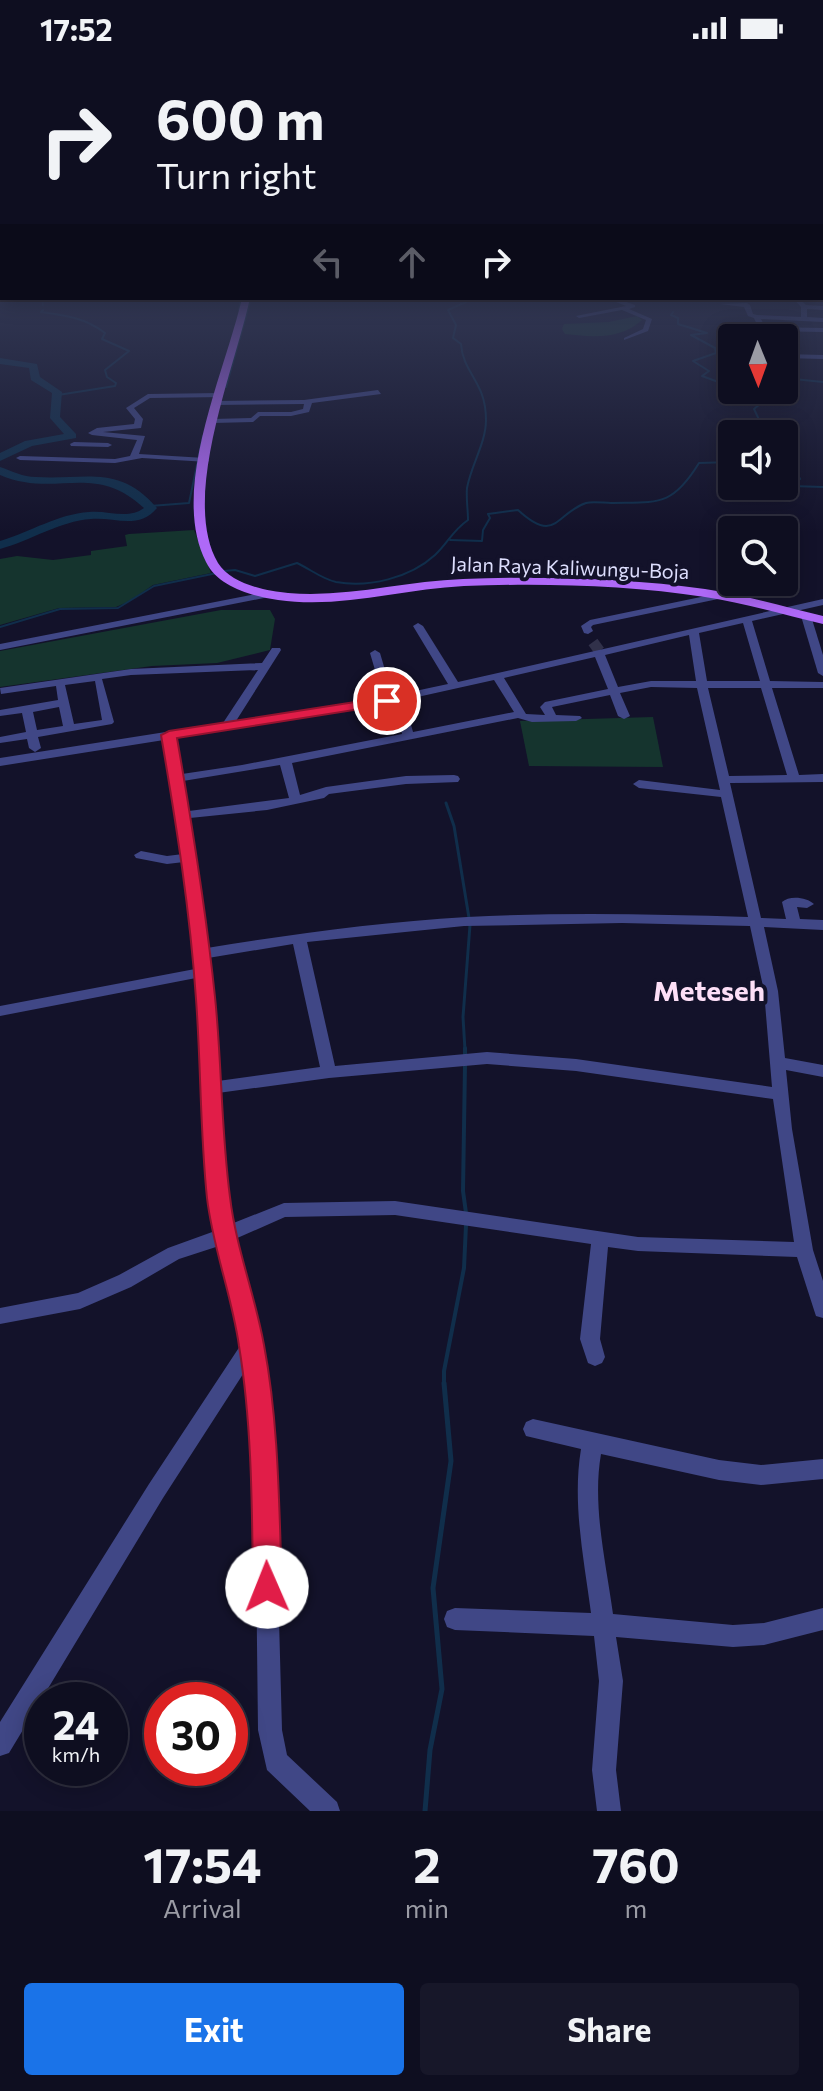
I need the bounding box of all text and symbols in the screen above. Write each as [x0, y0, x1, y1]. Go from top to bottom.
text: 17:52 [40, 10, 113, 47]
text: 600 m [156, 83, 325, 152]
icon: right [24, 88, 128, 192]
text: Turn right [156, 152, 317, 196]
icon: left [306, 240, 350, 284]
icon: ahead [390, 240, 434, 284]
icon: right [474, 240, 518, 284]
north arrow [718, 324, 798, 404]
map controls [718, 324, 798, 596]
button: sound [718, 420, 798, 500]
button: search [718, 516, 798, 596]
street label: Jalan Raya Kaliwungu-Boja [450, 551, 690, 583]
pin [353, 667, 421, 735]
icon: arrive [365, 679, 409, 723]
district label: Meteseh [653, 973, 765, 1007]
position arrow [225, 1545, 309, 1629]
speed limit sign: 30 [144, 1682, 248, 1786]
text: 24 [53, 1699, 99, 1748]
text: km/h [52, 1742, 100, 1766]
text: 17:54 [143, 1834, 261, 1893]
text: 2 [413, 1834, 440, 1893]
text: 760 [592, 1834, 680, 1893]
text: Arrival [163, 1892, 242, 1923]
text: min [405, 1892, 449, 1923]
text: m [625, 1892, 647, 1923]
button: Exit [24, 1983, 404, 2075]
button: Share [420, 1983, 799, 2075]

